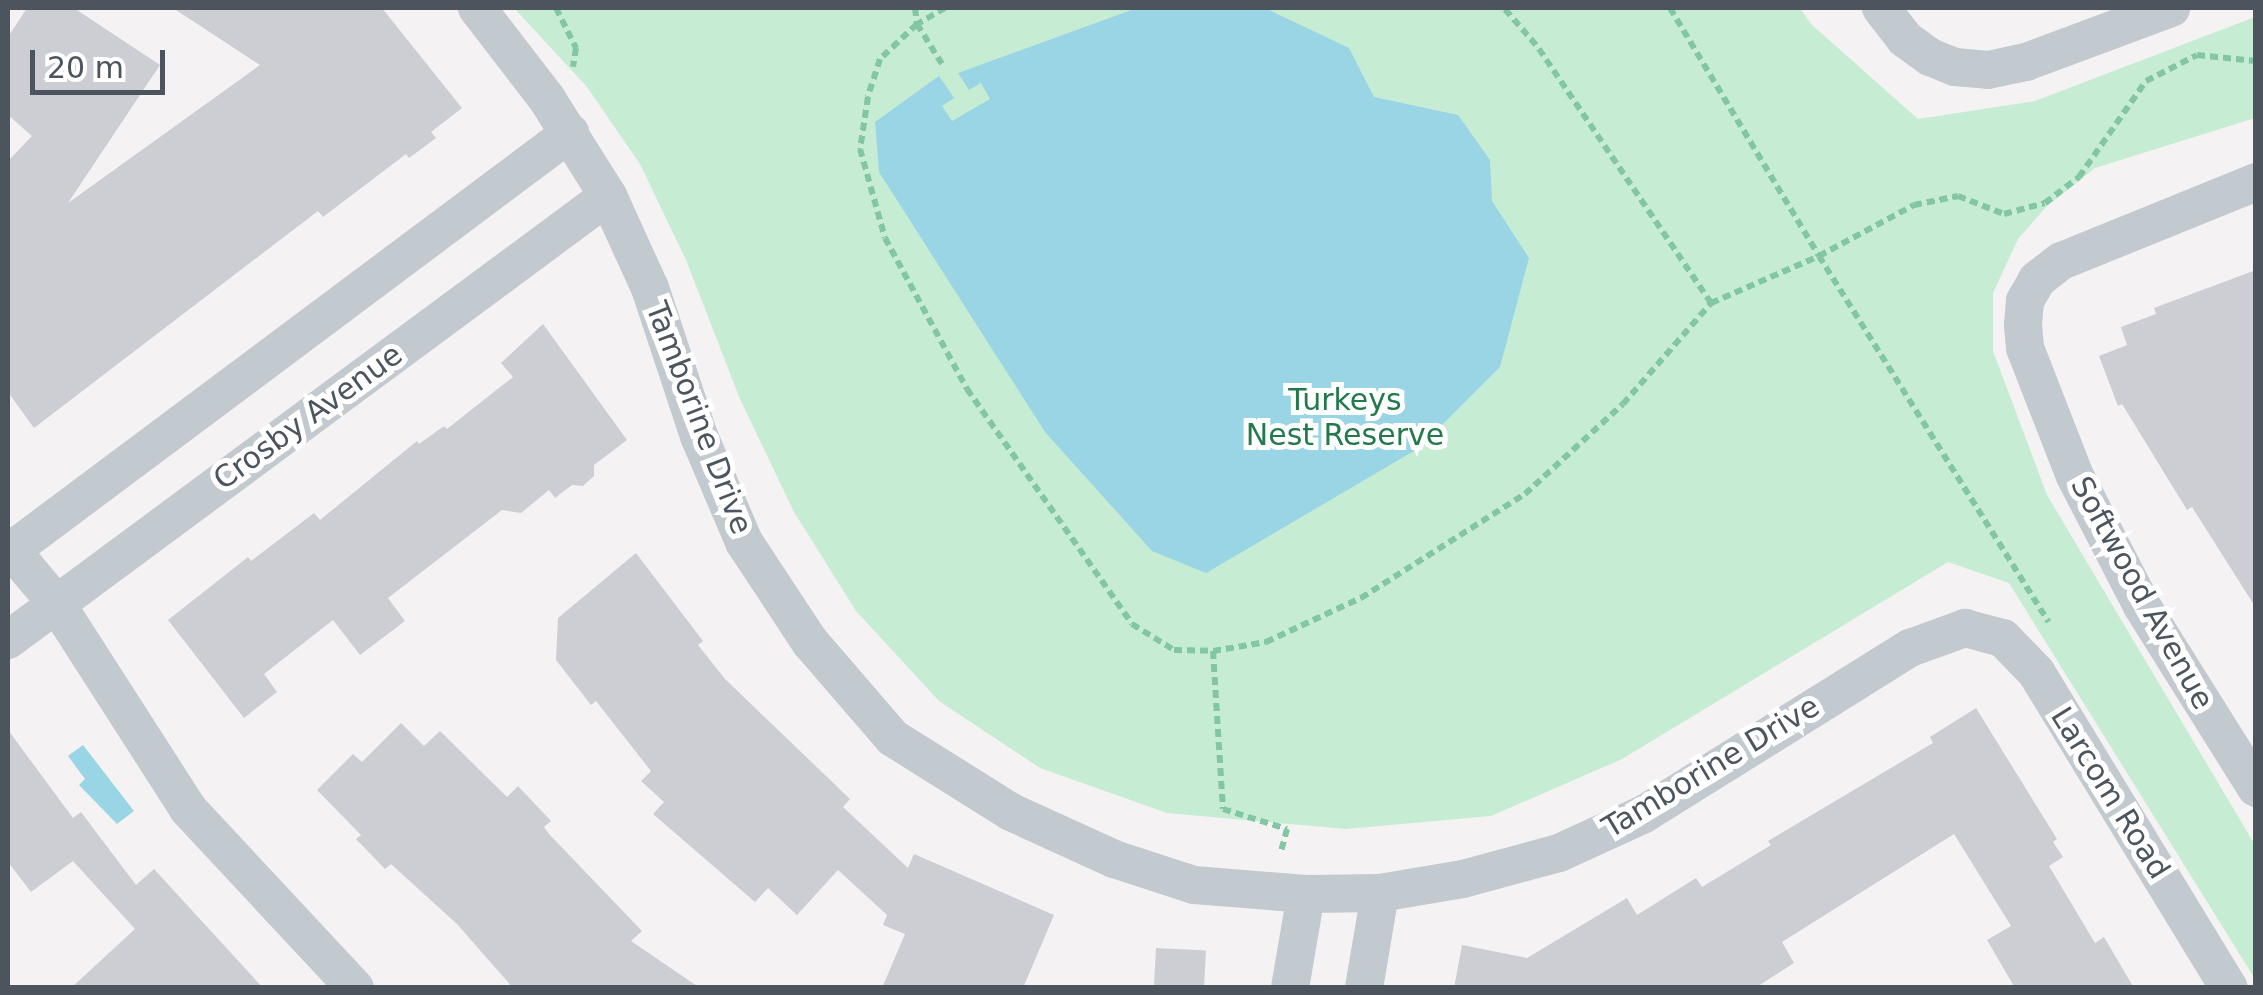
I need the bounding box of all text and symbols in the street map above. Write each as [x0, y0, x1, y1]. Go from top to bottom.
scale bar [35, 30, 170, 92]
text: 20 m [47, 50, 124, 85]
street label: Tamborine Drive [638, 297, 760, 539]
street label: Crosby Avenue [207, 336, 409, 498]
park label: Turkeys Nest Reserve [1246, 382, 1444, 452]
street label: Softwood Avenue [2063, 470, 2221, 716]
street label: Tamborine Drive [1596, 688, 1826, 846]
street label: Larcom Road [2043, 700, 2177, 886]

